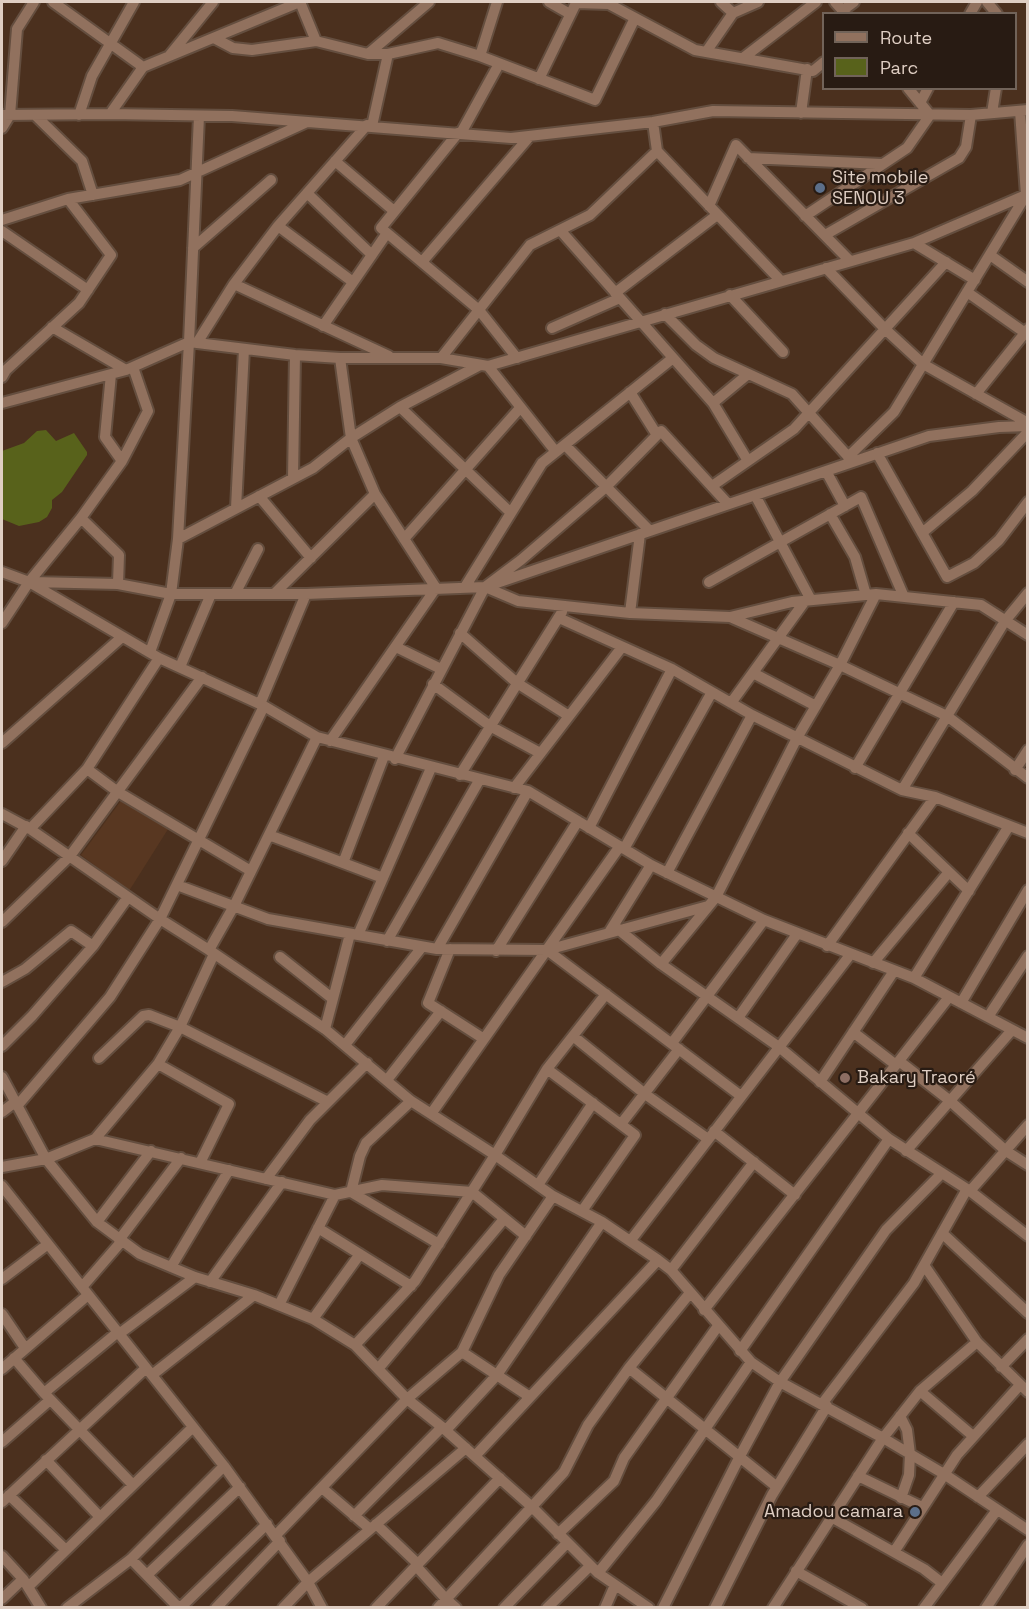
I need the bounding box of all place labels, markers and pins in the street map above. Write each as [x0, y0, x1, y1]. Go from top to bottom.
place label: Site mobile SENOU 3 [832, 167, 928, 210]
marker: Site mobile SENOU 3 [813, 181, 827, 195]
place label: Bakary Traoré [857, 1067, 976, 1089]
marker: Bakary Traoré [838, 1071, 852, 1085]
place label: Amadou camara [764, 1501, 903, 1523]
marker: Amadou camara [908, 1505, 922, 1519]

